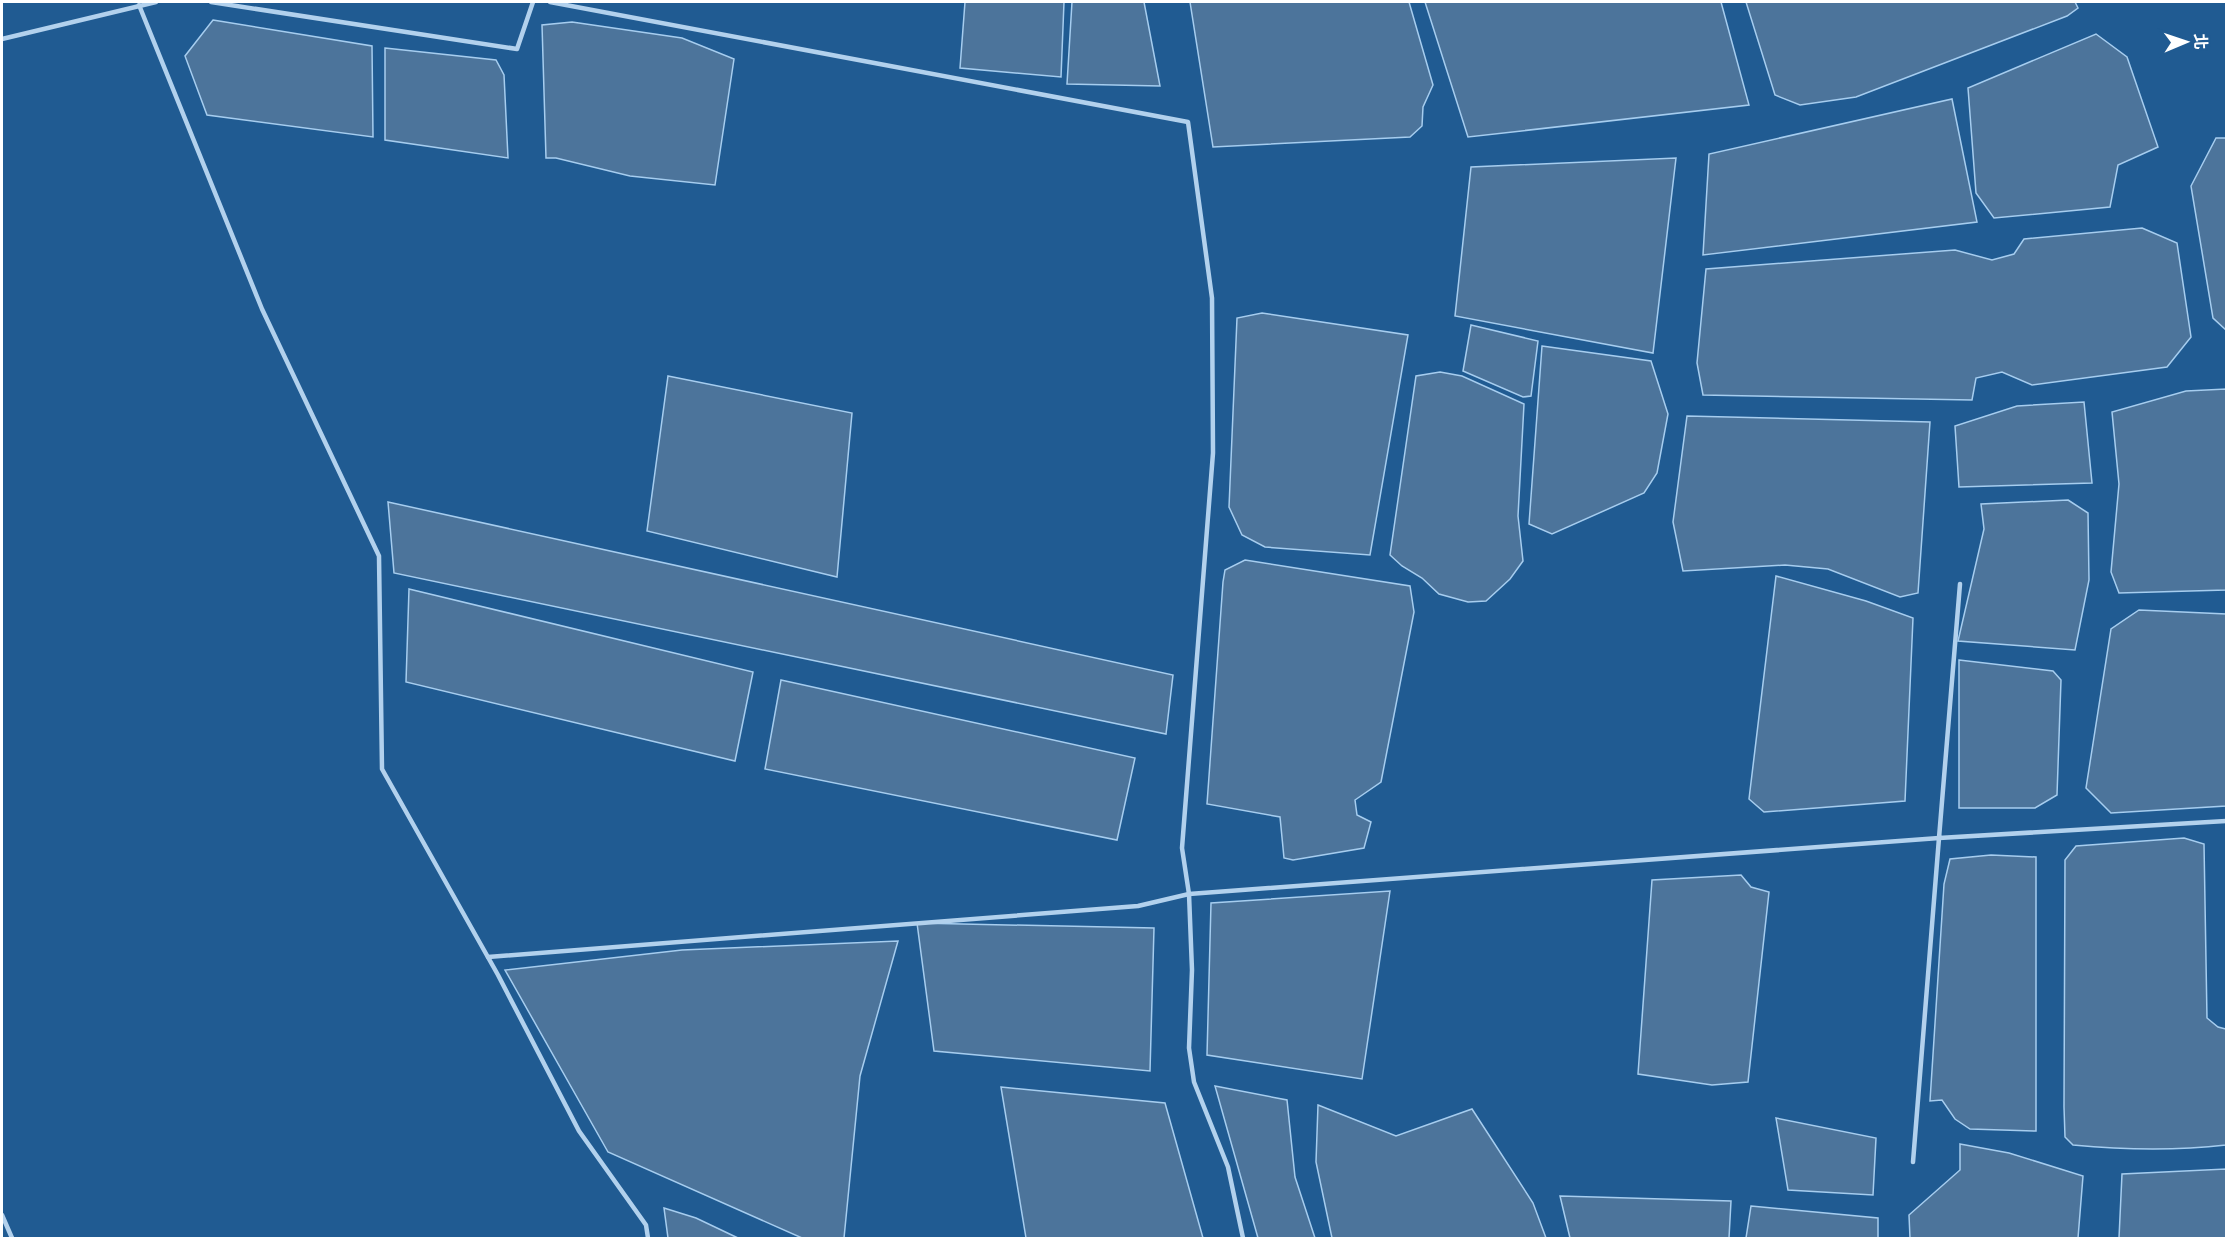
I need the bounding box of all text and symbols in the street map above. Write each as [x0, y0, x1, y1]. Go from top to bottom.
north arrow [2156, 12, 2216, 72]
text: 北 [2190, 33, 2211, 50]

